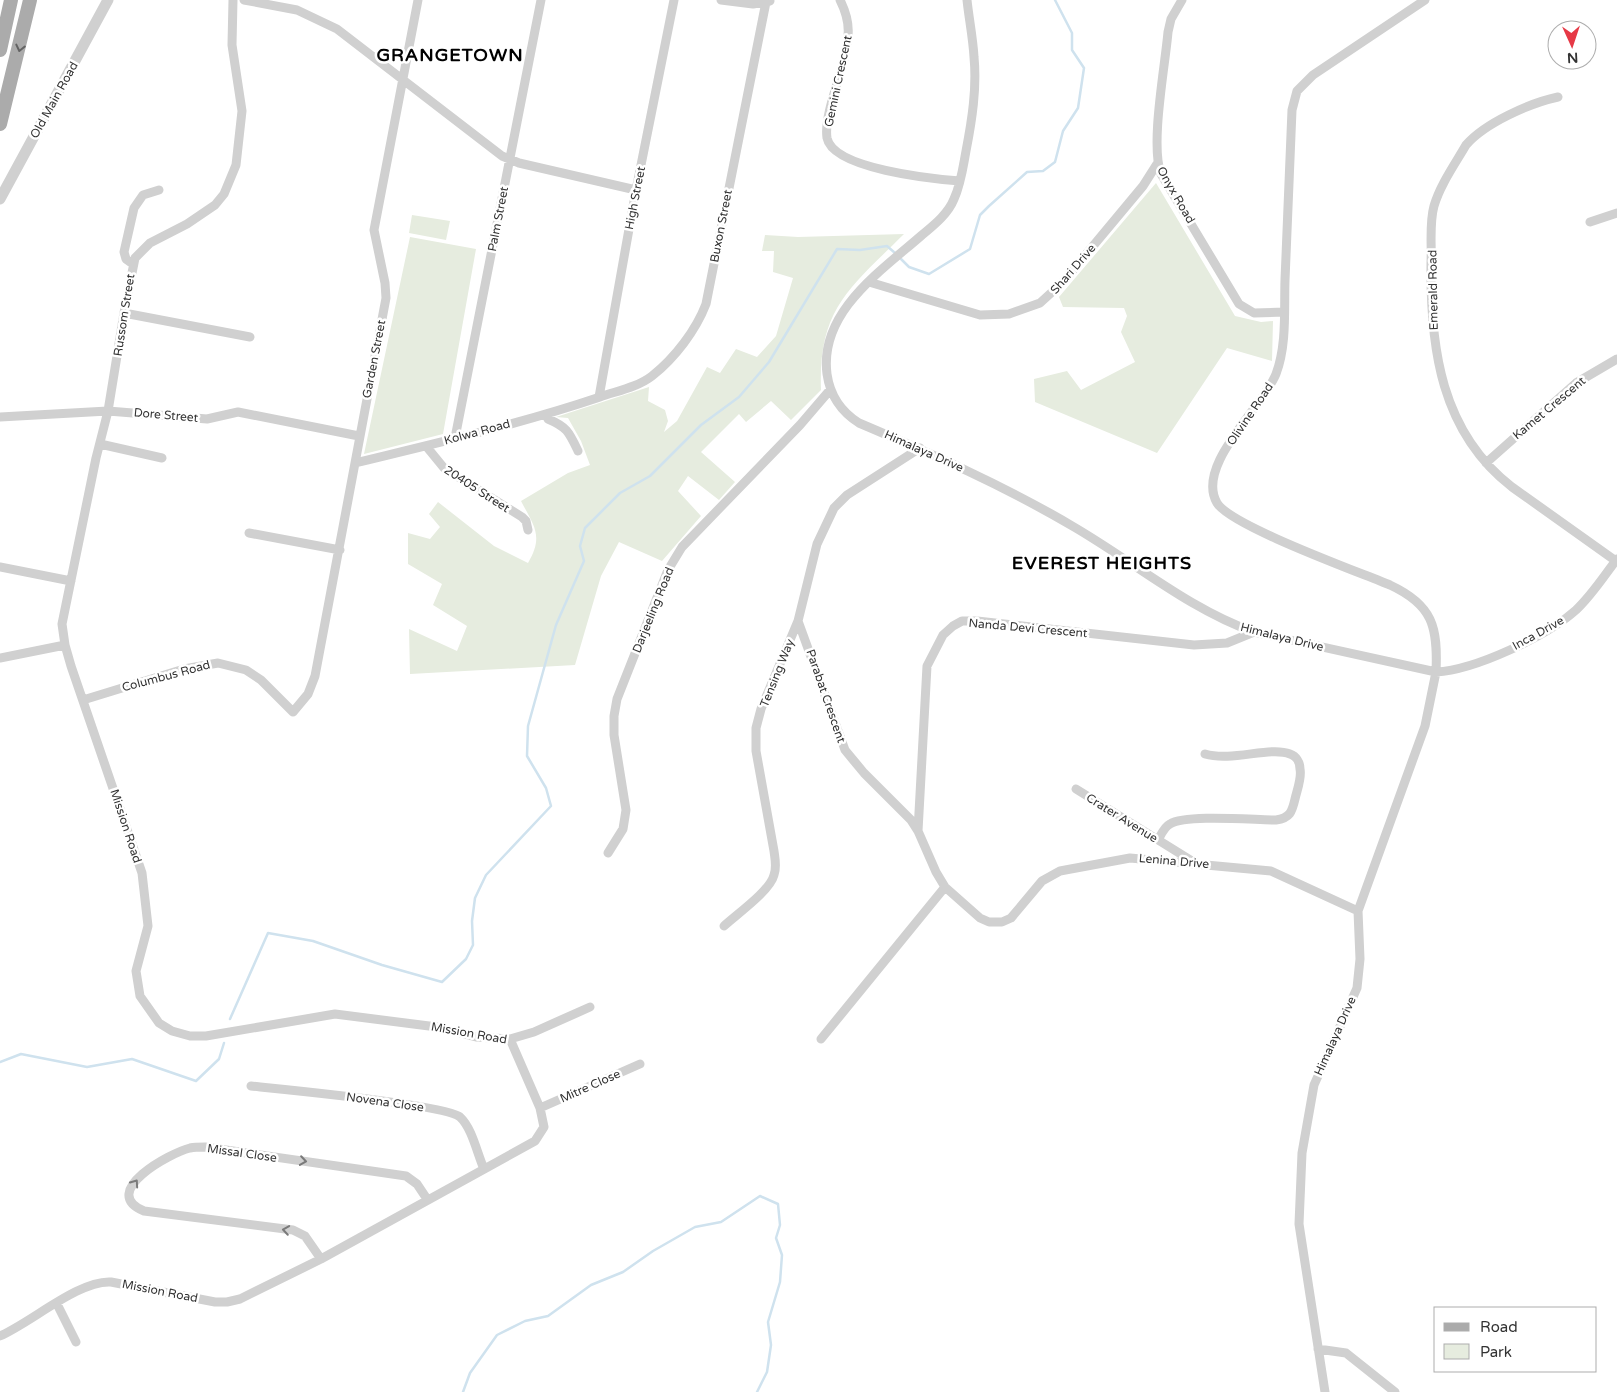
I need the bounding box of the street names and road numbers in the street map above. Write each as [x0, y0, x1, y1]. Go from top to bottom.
street label: Gemini Crescent [821, 33, 855, 128]
street label: Old Main Road [27, 59, 81, 141]
street label: Onyx Road [1154, 164, 1198, 226]
street label: High Street [622, 165, 648, 231]
street label: Palm Street [485, 185, 511, 253]
street label: Buxon Street [707, 188, 735, 264]
street label: Shari Drive [1048, 241, 1099, 297]
street label: Emerald Road [1425, 250, 1441, 330]
street label: Russom Street [111, 272, 137, 357]
street label: Garden Street [360, 318, 389, 399]
street label: Kamet Crescent [1510, 373, 1588, 442]
street label: Olivine Road [1224, 380, 1276, 448]
street label: Dore Street [133, 405, 199, 425]
street label: Kolwa Road [442, 416, 512, 448]
street label: Himalaya Drive [882, 427, 966, 475]
street label: 20405 Street [442, 463, 513, 516]
street label: Darjeeling Road [629, 565, 677, 655]
street label: Inca Drive [1510, 613, 1566, 653]
street label: Nanda Devi Crescent [968, 616, 1088, 640]
street label: Himalaya Drive [1239, 620, 1325, 654]
street label: Tensing Way [757, 636, 797, 709]
street label: Parabat Crescent [803, 647, 849, 745]
street label: Columbus Road [120, 658, 212, 694]
street label: Mission Road [107, 787, 145, 865]
street label: Crater Avenue [1084, 790, 1160, 846]
street label: Lenina Drive [1138, 851, 1210, 871]
street label: Himalaya Drive [1311, 994, 1359, 1078]
street label: Mission Road [430, 1019, 508, 1047]
street label: Mitre Close [558, 1066, 623, 1106]
street label: Novena Close [345, 1090, 425, 1114]
street label: Missal Close [206, 1141, 278, 1165]
street label: Mission Road [121, 1277, 199, 1305]

